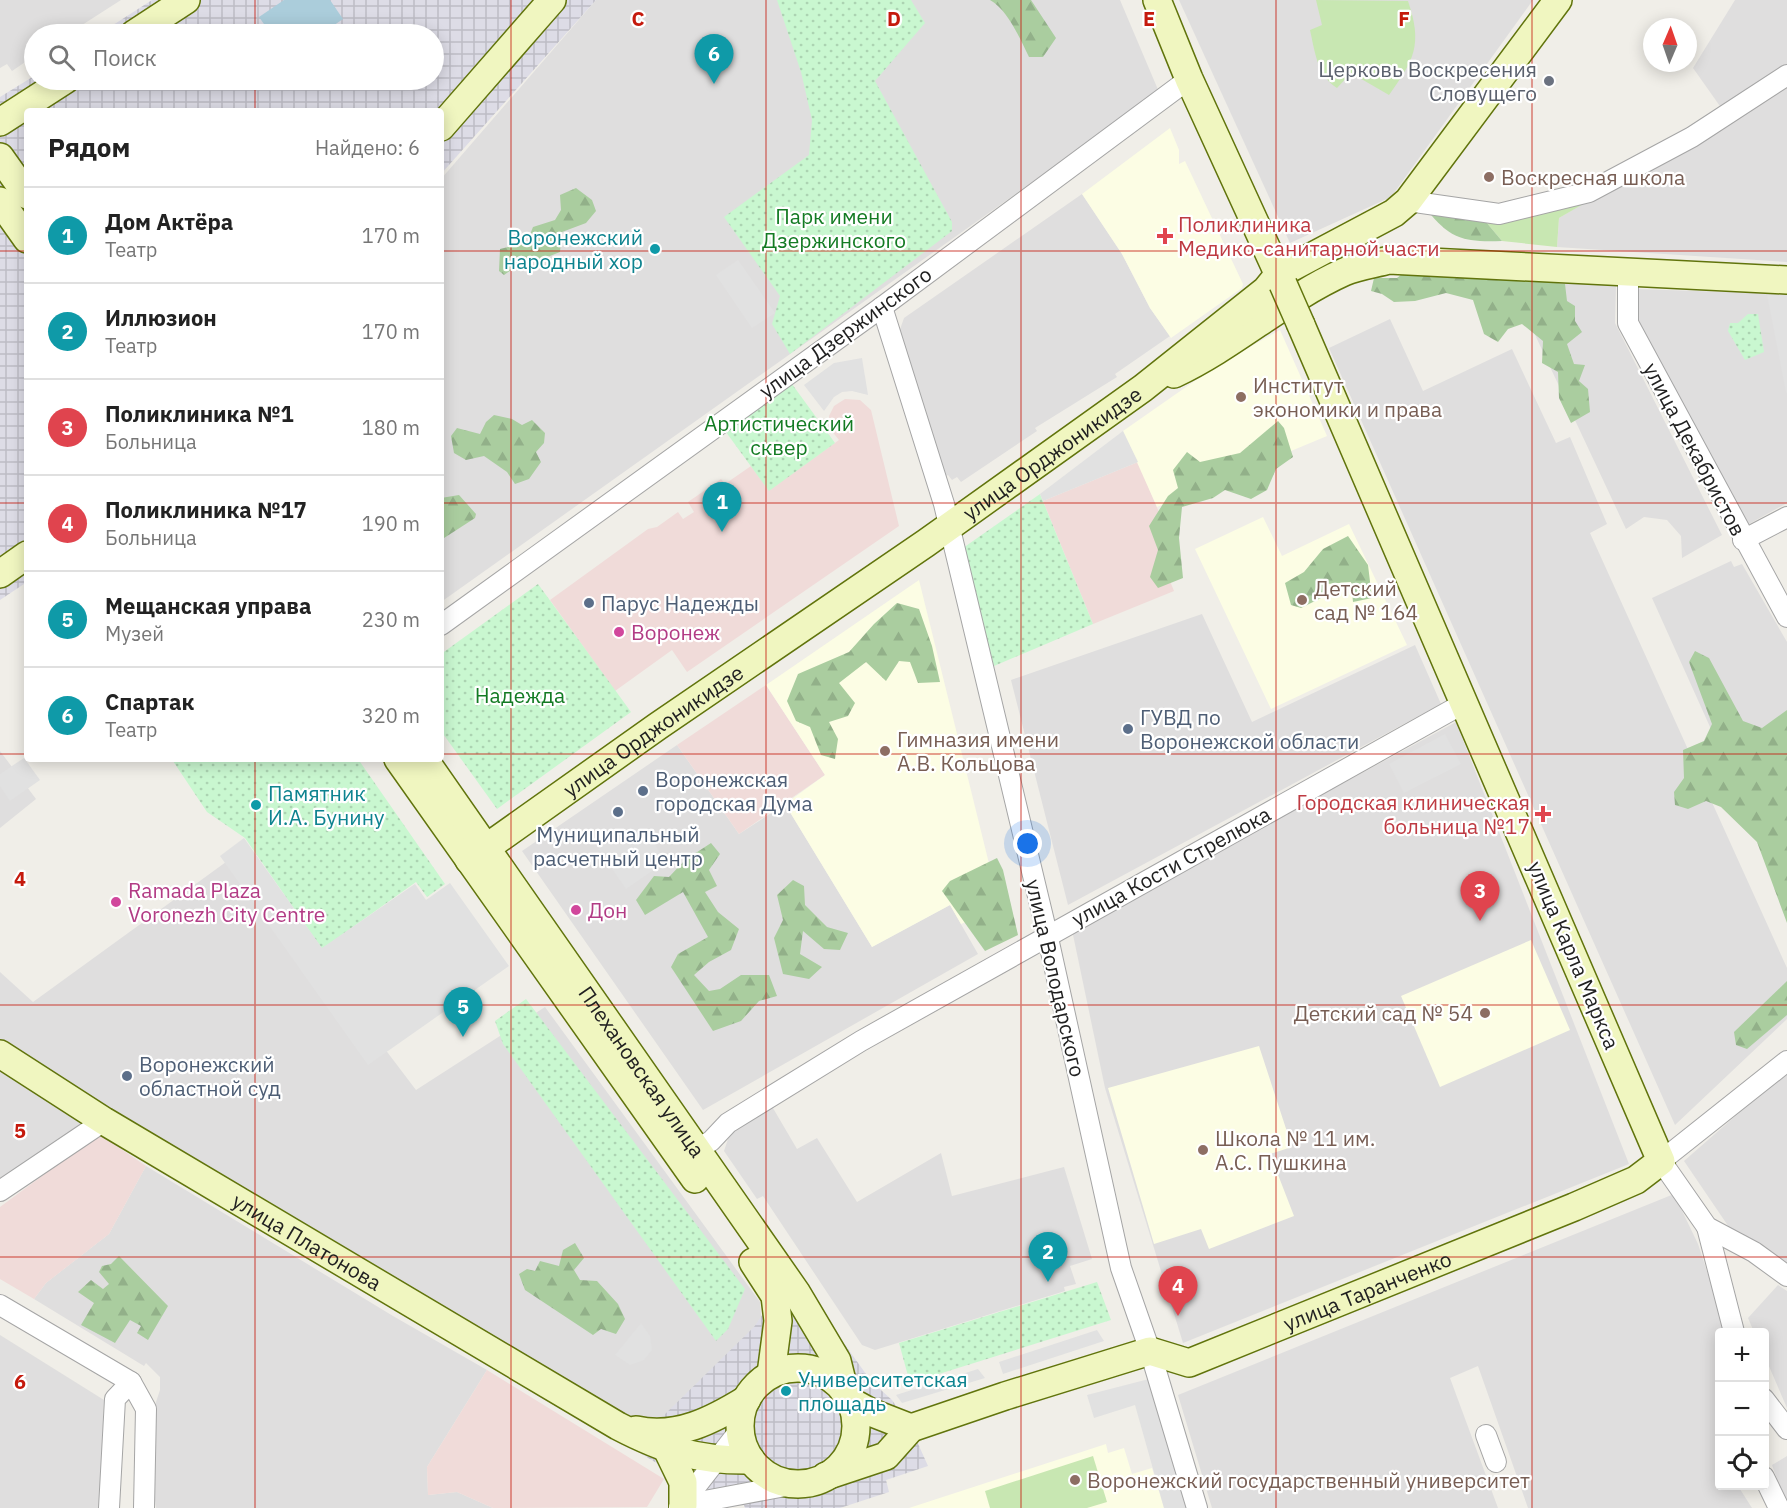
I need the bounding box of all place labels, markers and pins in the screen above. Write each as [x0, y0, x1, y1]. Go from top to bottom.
pin: 6 [694, 34, 734, 84]
place label: Церковь Воскресения Словущего [1318, 55, 1537, 107]
marker: Церковь Воскресения Словущего [1542, 74, 1556, 88]
place label: Воскресная школа [1501, 163, 1685, 191]
marker: Воскресная школа [1482, 170, 1496, 184]
place label: Поликлиника Медико-санитарной части [1178, 210, 1440, 262]
place label: Воронежский народный хор [504, 223, 643, 275]
marker: Поликлиника Медико-санитарной части [1156, 227, 1174, 245]
marker: Воронежский народный хор [648, 242, 662, 256]
place label: Институт экономики и права [1253, 371, 1442, 423]
marker: Институт экономики и права [1234, 390, 1248, 404]
pin: 1 [702, 482, 742, 532]
place label: Детский сад № 164 [1314, 574, 1418, 626]
place label: Парус Надежды [601, 589, 759, 617]
marker: Детский сад № 164 [1295, 593, 1309, 607]
marker: Парус Надежды [582, 596, 596, 610]
place label: Воронеж [631, 618, 720, 646]
marker: Воронеж [612, 625, 626, 639]
place label: ГУВД по Воронежской области [1140, 703, 1359, 755]
marker: ГУВД по Воронежской области [1121, 722, 1135, 736]
place label: Гимназия имени А.В. Кольцова [897, 725, 1059, 777]
marker: Гимназия имени А.В. Кольцова [878, 744, 892, 758]
place label: Воронежская городская Дума [655, 765, 813, 817]
place label: Памятник И.А. Бунину [268, 779, 385, 831]
marker: Воронежская городская Дума [636, 784, 650, 798]
place label: Городская клиническая больница №17 [1296, 788, 1530, 840]
marker: Памятник И.А. Бунину [249, 798, 263, 812]
marker: Муниципальный расчетный центр [611, 805, 625, 819]
marker: Городская клиническая больница №17 [1534, 805, 1552, 823]
place label: Муниципальный расчетный центр [533, 820, 703, 872]
pin: 3 [1460, 872, 1500, 921]
place label: Ramada Plaza Voronezh City Centre [128, 876, 325, 928]
marker: Ramada Plaza Voronezh City Centre [109, 895, 123, 909]
place label: Дон [588, 896, 627, 924]
marker: Дон [569, 903, 583, 917]
pin: 5 [444, 988, 482, 1037]
place label: Детский сад № 54 [1294, 999, 1473, 1027]
marker: Детский сад № 54 [1478, 1006, 1492, 1020]
place label: Воронежский областной суд [139, 1050, 281, 1102]
marker: Воронежский областной суд [120, 1069, 134, 1083]
place label: Школа № 11 им. А.С. Пушкина [1215, 1124, 1375, 1176]
marker: Школа № 11 им. А.С. Пушкина [1196, 1143, 1210, 1157]
pin: 2 [1028, 1232, 1068, 1282]
pin: 4 [1158, 1266, 1198, 1316]
place label: Университетская площадь [798, 1365, 968, 1417]
marker: Университетская площадь [779, 1384, 793, 1398]
place label: Воронежский государственный университет [1087, 1466, 1530, 1494]
marker: Воронежский государственный университет [1068, 1473, 1082, 1487]

